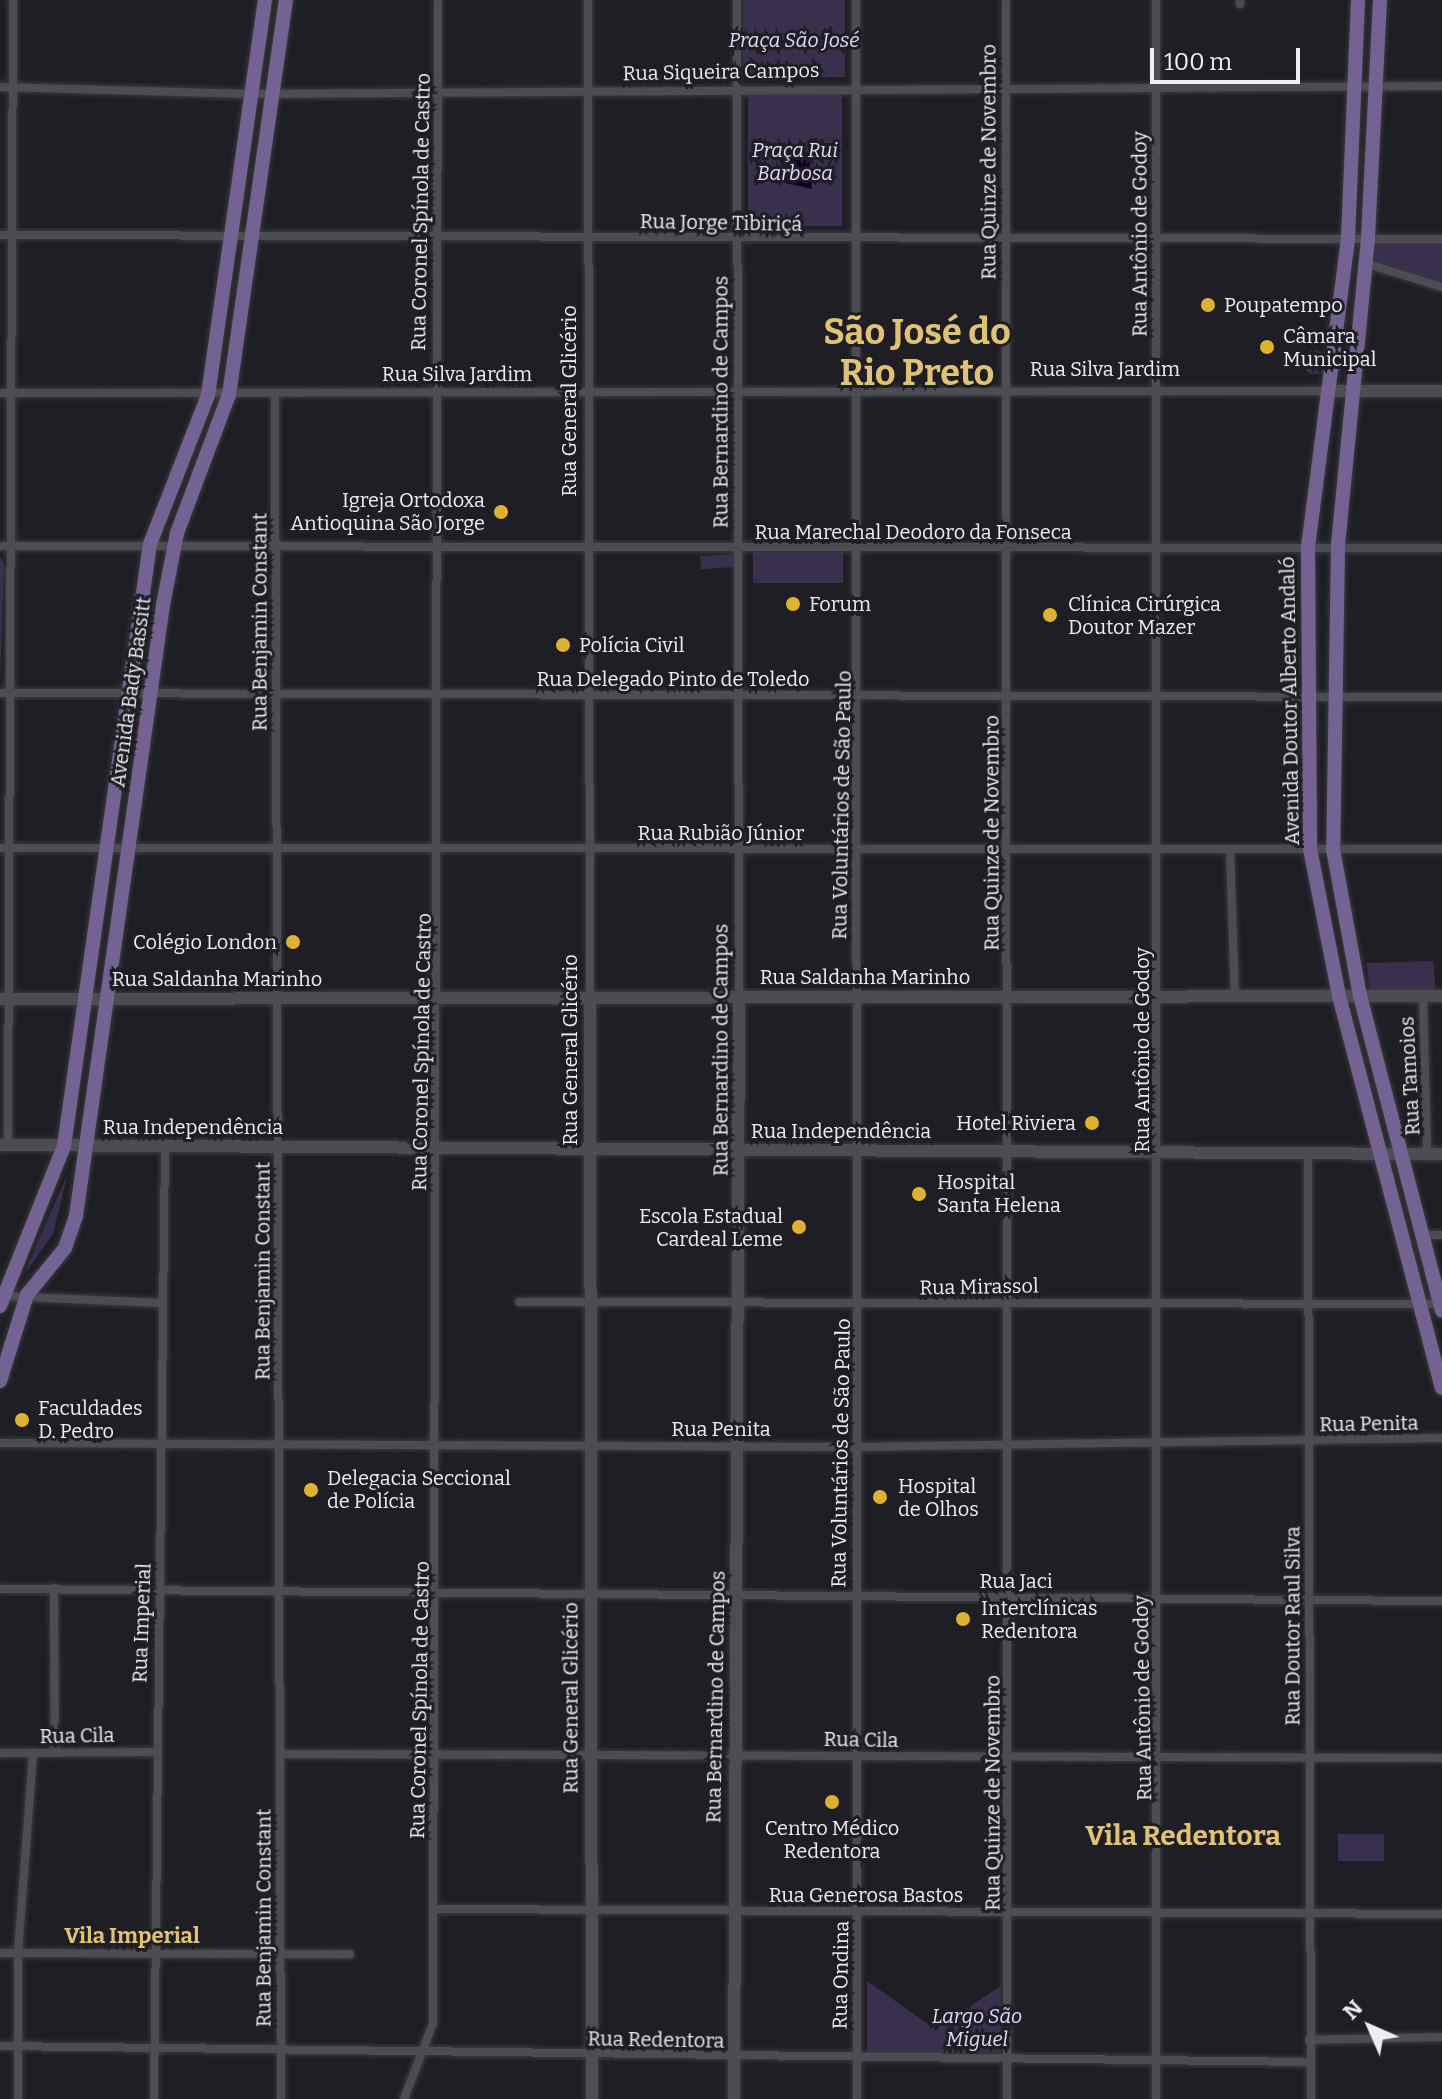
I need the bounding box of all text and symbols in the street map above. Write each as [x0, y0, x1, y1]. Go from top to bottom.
park label: Praça São José [729, 28, 859, 52]
scale bar [1154, 32, 1304, 82]
street label: Rua Quinze de Novembro [977, 44, 1001, 280]
text: 100 m [1164, 48, 1232, 76]
street label: Rua Siqueira Campos [622, 58, 820, 86]
street label: Rua Coronel Spínola de Castro [407, 73, 435, 351]
street label: Rua Antônio de Godoy [1128, 131, 1152, 337]
park label: Praça Rui Barbosa [752, 138, 838, 185]
street label: Rua Jorge Tibiriçá [640, 210, 802, 236]
street label: Rua Bernardino de Campos [709, 276, 733, 528]
place label: Poupatempo [1224, 293, 1343, 317]
marker: Poupatempo [1199, 296, 1217, 314]
street label: Rua General Glicério [557, 305, 581, 497]
district label: São José do Rio Preto [823, 310, 1011, 395]
place label: Câmara Municipal [1283, 324, 1376, 371]
marker: Câmara Municipal [1258, 338, 1276, 356]
street label: Rua Silva Jardim [1030, 357, 1180, 381]
street label: Rua Silva Jardim [382, 362, 532, 386]
place label: Igreja Ortodoxa Antioquina São Jorge [290, 488, 485, 535]
marker: Igreja Ortodoxa Antioquina São Jorge [492, 503, 510, 521]
street label: Rua Benjamin Constant [248, 513, 272, 731]
street label: Rua Marechal Deodoro da Fonseca [754, 520, 1072, 544]
street label: Avenida Doutor Alberto Andaló [1275, 556, 1305, 846]
place label: Forum [809, 592, 871, 616]
place label: Clínica Cirúrgica Doutor Mazer [1068, 592, 1221, 639]
street label: Avenida Bady Bassitt [106, 595, 156, 789]
marker: Forum [784, 595, 802, 613]
marker: Clínica Cirúrgica Doutor Mazer [1039, 604, 1061, 626]
place label: Polícia Civil [579, 633, 684, 657]
marker: Polícia Civil [554, 636, 572, 654]
street label: Rua Delegado Pinto de Toledo [536, 667, 810, 691]
street label: Rua Voluntários de São Paulo [828, 670, 856, 940]
street label: Rua Quinze de Novembro [980, 715, 1004, 951]
street label: Rua Rubião Júnior [638, 821, 804, 845]
street label: Rua Coronel Spínola de Castro [408, 913, 436, 1191]
street label: Rua Bernardino de Campos [709, 924, 733, 1176]
place label: Colégio London [133, 930, 277, 954]
marker: Colégio London [284, 933, 302, 951]
street label: Rua Antônio de Godoy [1130, 947, 1154, 1153]
street label: Rua General Glicério [558, 954, 582, 1146]
street label: Rua Saldanha Marinho [760, 965, 970, 989]
street label: Rua Saldanha Marinho [112, 967, 322, 991]
street label: Rua Tamoios [1395, 1016, 1425, 1136]
place label: Hotel Riviera [956, 1111, 1076, 1135]
marker: Hotel Riviera [1083, 1114, 1101, 1132]
street label: Rua Independência [103, 1115, 283, 1139]
street label: Rua Independência [751, 1119, 931, 1143]
street label: Rua Benjamin Constant [251, 1162, 275, 1380]
place label: Hospital Santa Helena [937, 1170, 1061, 1217]
marker: Hospital Santa Helena [908, 1183, 930, 1205]
place label: Escola Estadual Cardeal Leme [639, 1204, 783, 1251]
marker: Escola Estadual Cardeal Leme [790, 1218, 808, 1236]
street label: Rua Mirassol [919, 1274, 1039, 1300]
street label: Rua Voluntários de São Paulo [827, 1318, 855, 1588]
place label: Faculdades D. Pedro [38, 1396, 143, 1443]
marker: Faculdades D. Pedro [13, 1411, 31, 1429]
street label: Rua Penita [1319, 1411, 1419, 1437]
street label: Rua Penita [671, 1417, 771, 1441]
place label: Delegacia Seccional de Polícia [327, 1466, 511, 1513]
place label: Hospital de Olhos [898, 1474, 979, 1521]
marker: Delegacia Seccional de Polícia [302, 1481, 320, 1499]
marker: Hospital de Olhos [869, 1486, 891, 1508]
street label: Rua Doutor Raul Silva [1281, 1526, 1305, 1726]
street label: Rua Coronel Spínola de Castro [406, 1561, 434, 1839]
street label: Rua Imperial [128, 1563, 156, 1683]
street label: Rua Jaci [979, 1569, 1053, 1593]
street label: Rua Bernardino de Campos [702, 1571, 730, 1823]
street label: Rua Antônio de Godoy [1129, 1595, 1157, 1801]
place label: Interclínicas Redentora [981, 1596, 1098, 1643]
street label: Rua General Glicério [559, 1602, 583, 1794]
marker: Interclínicas Redentora [952, 1608, 974, 1630]
street label: Rua Quinze de Novembro [981, 1675, 1005, 1911]
street label: Rua Cila [39, 1723, 115, 1749]
street label: Rua Cila [823, 1727, 899, 1753]
marker: Centro Médico Redentora [821, 1791, 843, 1813]
street label: Rua Benjamin Constant [252, 1809, 276, 2027]
place label: Centro Médico Redentora [765, 1816, 899, 1863]
district label: Vila Redentora [1085, 1819, 1281, 1853]
street label: Rua Generosa Bastos [769, 1883, 963, 1907]
street label: Rua Ondina [828, 1920, 854, 2030]
district label: Vila Imperial [64, 1923, 200, 1949]
north arrow [1330, 1987, 1410, 2067]
text: N [1337, 1994, 1368, 2025]
park label: Largo São Miguel [932, 2005, 1022, 2052]
street label: Rua Redentora [587, 2027, 725, 2053]

